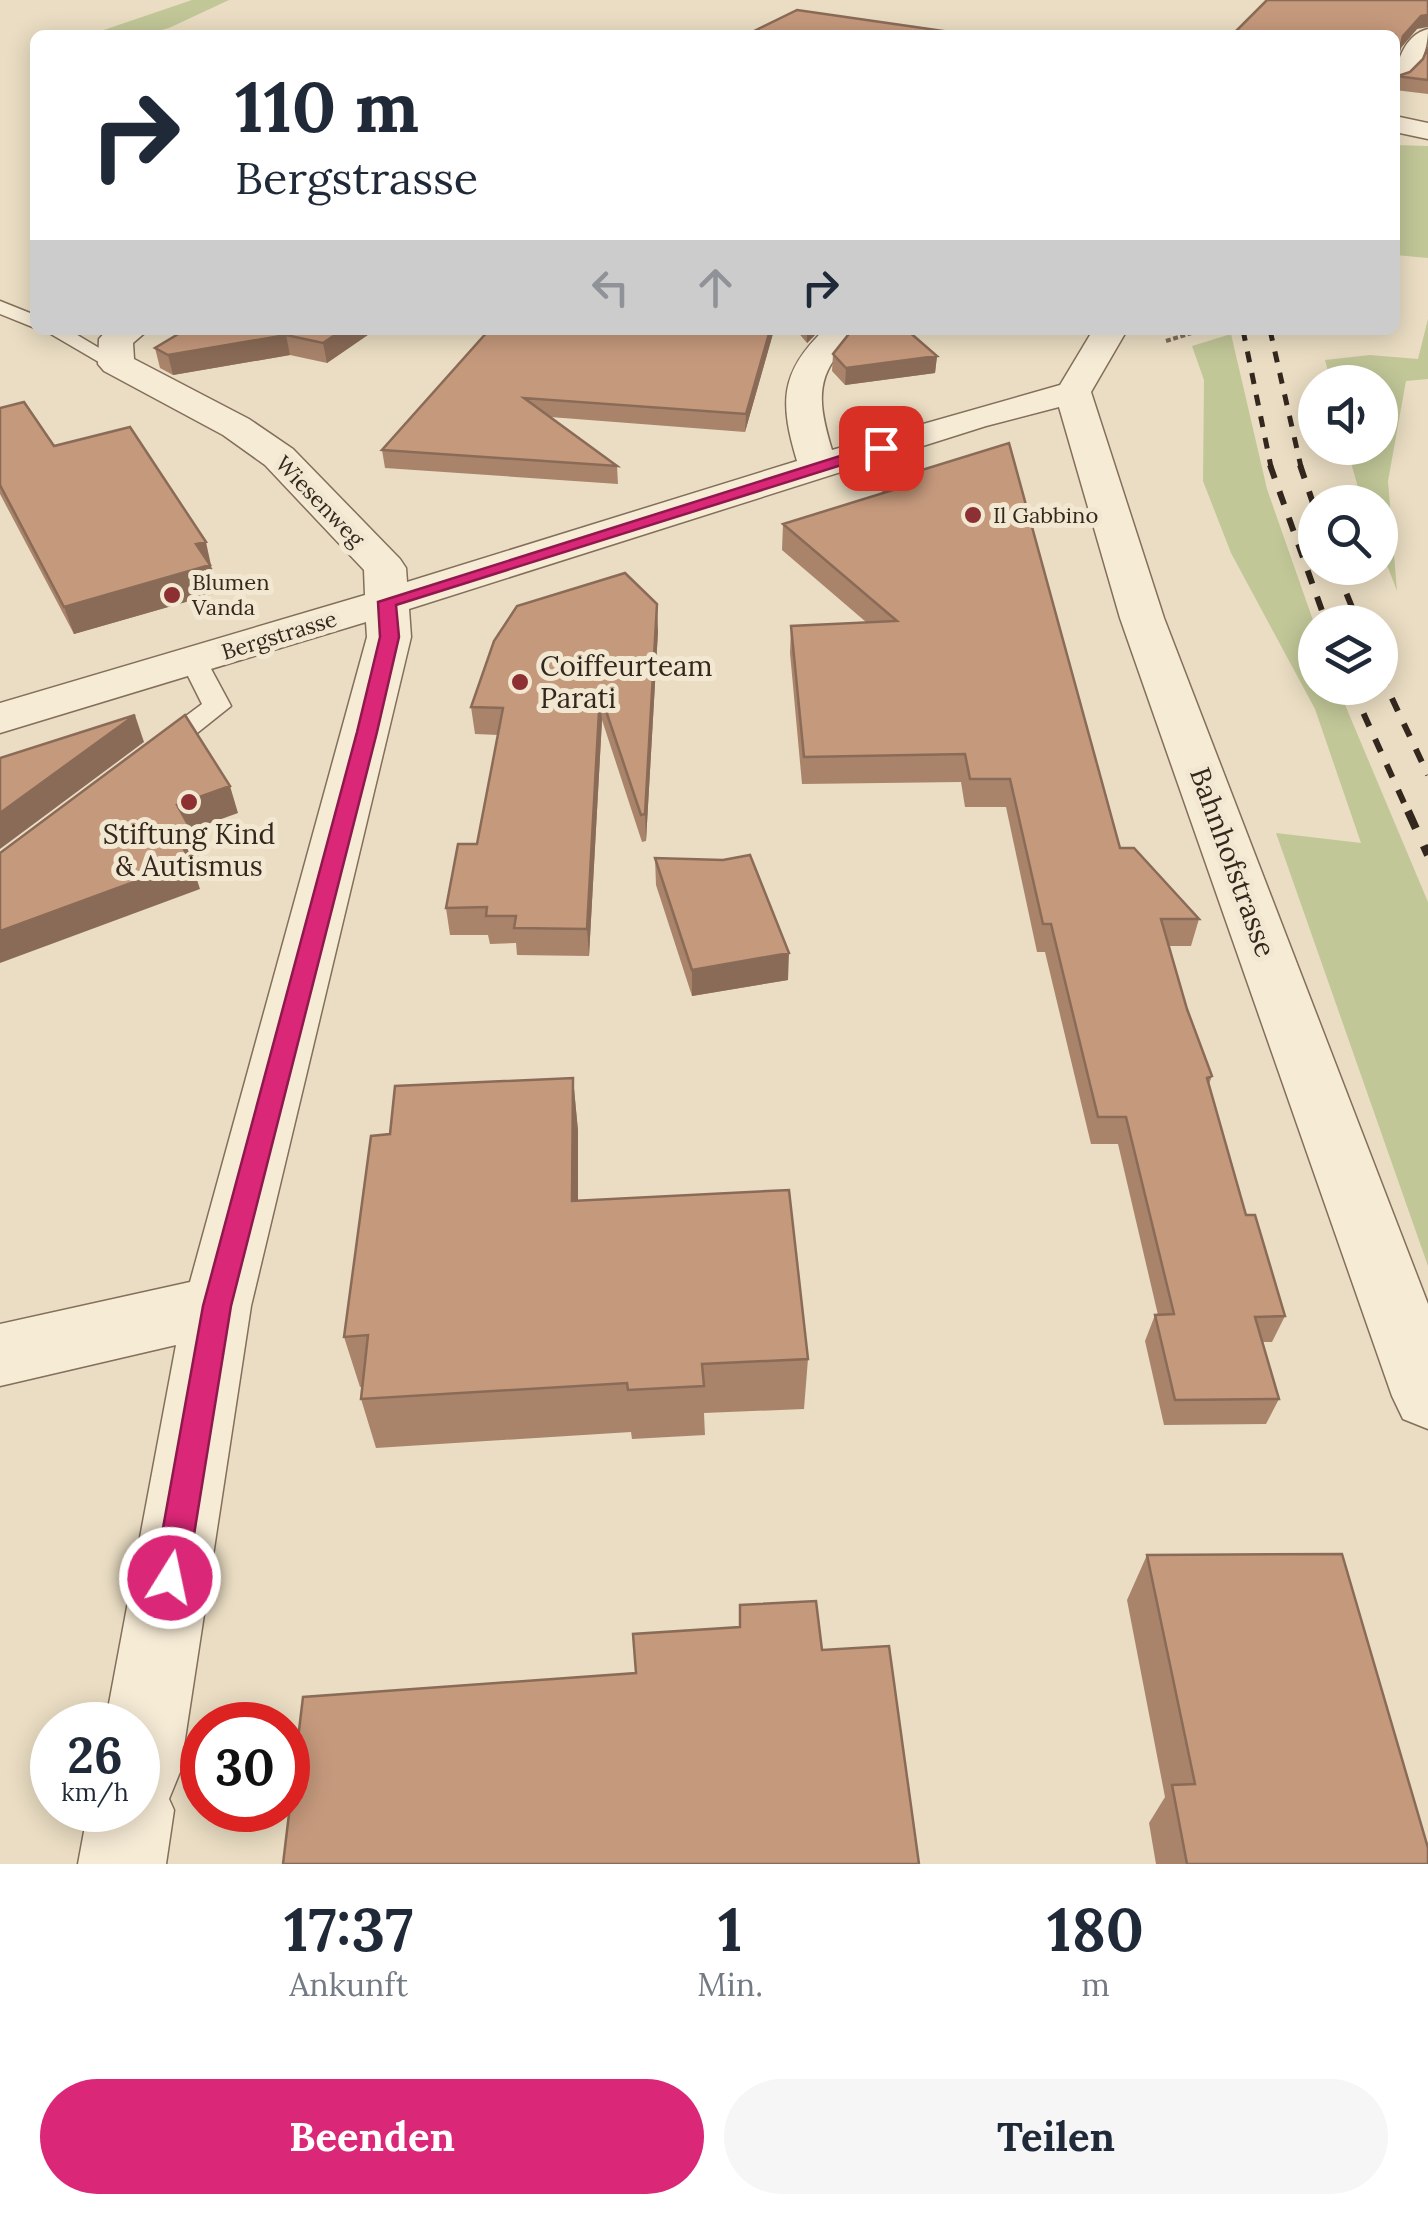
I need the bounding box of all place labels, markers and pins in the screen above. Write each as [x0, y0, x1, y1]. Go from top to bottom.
pin [839, 406, 924, 491]
place label: Il Gabbino [993, 501, 1098, 529]
marker: Il Gabbino [962, 504, 984, 526]
place label: Blumen Vanda [191, 568, 270, 621]
marker: Blumen Vanda [161, 584, 183, 606]
place label: Coiffeurteam Parati [540, 648, 713, 716]
marker: Coiffeurteam Parati [509, 671, 531, 693]
marker: Stiftung Kind & Autismus [178, 791, 200, 813]
place label: Stiftung Kind & Autismus [103, 816, 275, 884]

